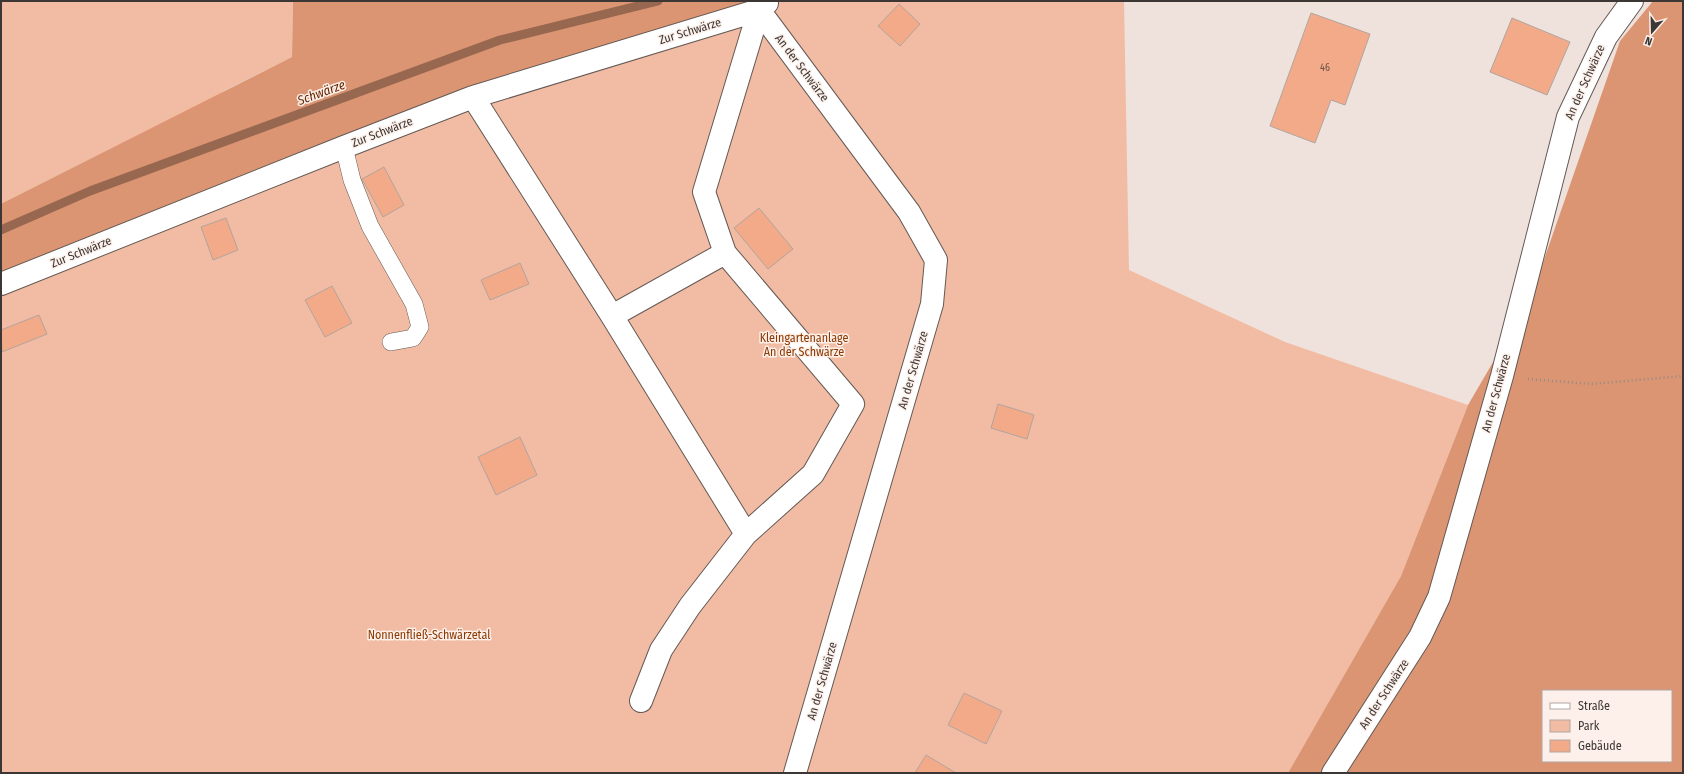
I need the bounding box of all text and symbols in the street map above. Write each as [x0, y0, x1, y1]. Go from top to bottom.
north arrow [1632, 12, 1672, 52]
street label: Zur Schwärze [657, 15, 723, 47]
street label: An der Schwärze [772, 32, 832, 104]
text: N [1643, 34, 1654, 48]
street label: An der Schwärze [1562, 42, 1608, 122]
house number: 46 [1320, 62, 1330, 74]
water label: Schwärze [294, 77, 347, 108]
street label: Zur Schwärze [349, 114, 415, 150]
street label: Zur Schwärze [49, 233, 114, 271]
street label: An der Schwärze [895, 329, 931, 411]
park label: Kleingartenanlage An der Schwärze [760, 331, 848, 359]
street label: An der Schwärze [1479, 352, 1513, 434]
park label: Nonnenfließ-Schwärzetal [368, 628, 490, 642]
street label: An der Schwärze [804, 640, 840, 722]
street label: An der Schwärze [1356, 656, 1412, 732]
legend [1542, 690, 1672, 762]
text: Straße [1578, 699, 1610, 713]
text: Park [1578, 719, 1600, 733]
text: Gebäude [1578, 739, 1622, 753]

